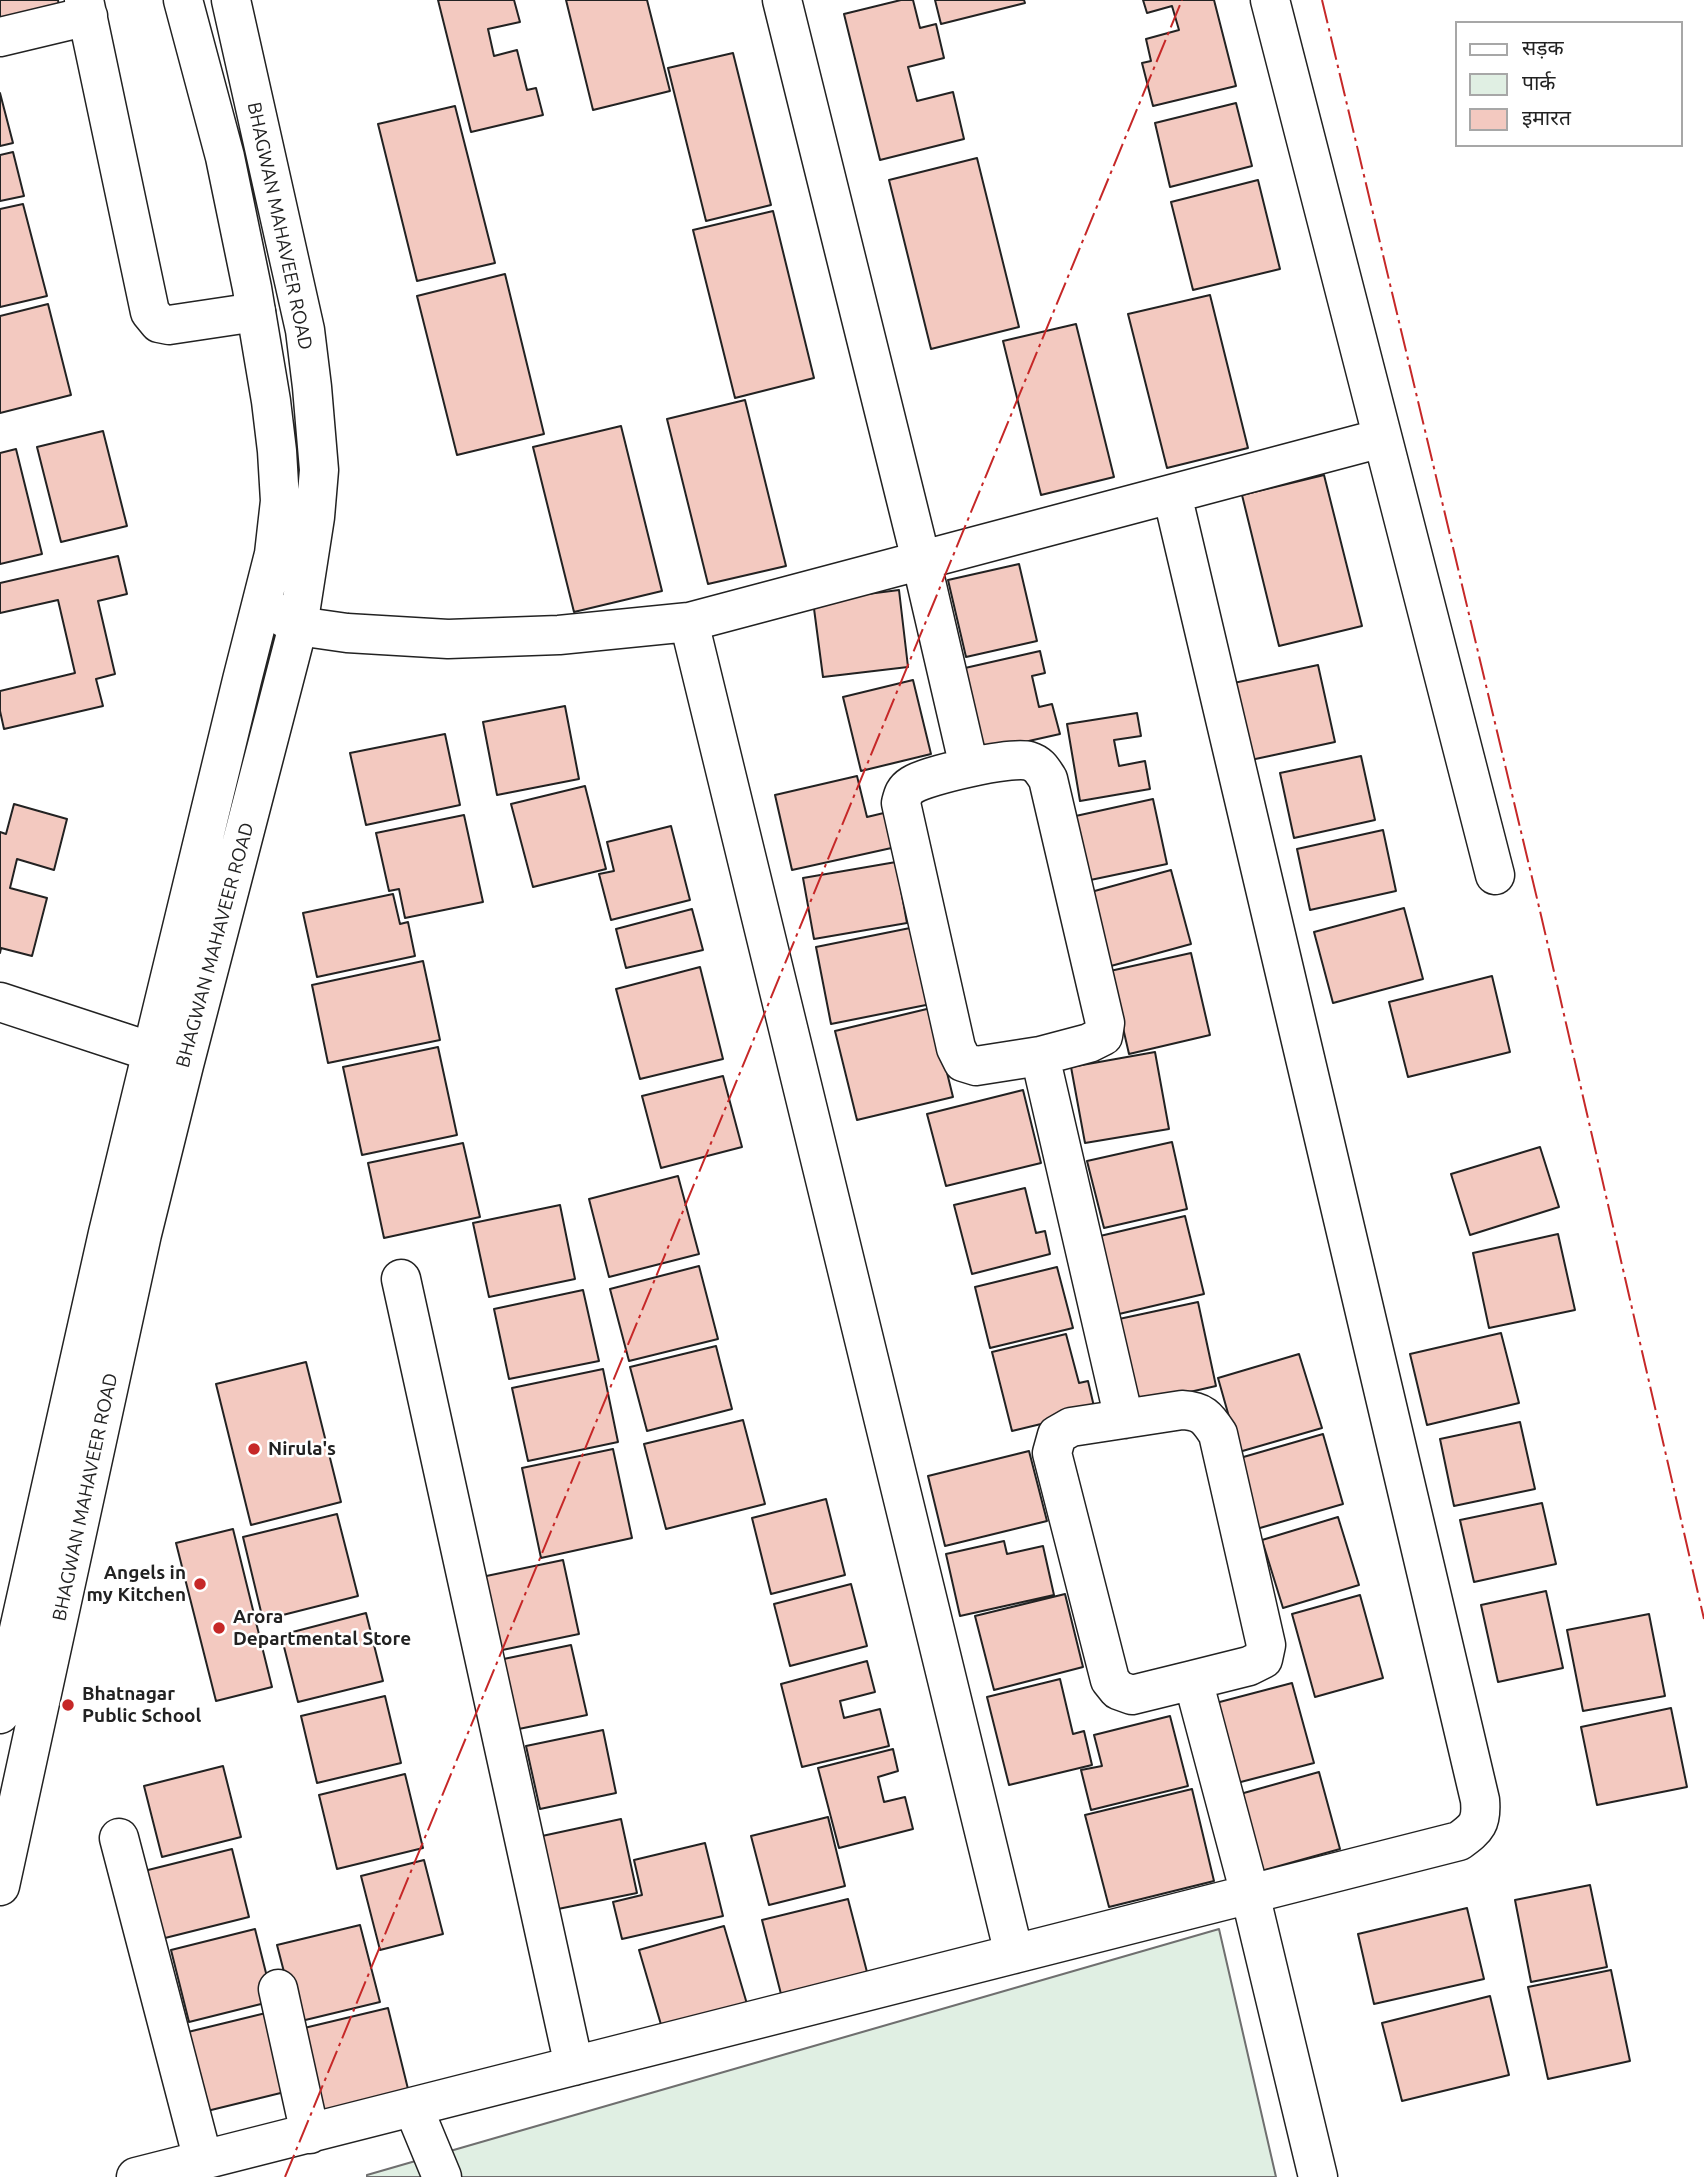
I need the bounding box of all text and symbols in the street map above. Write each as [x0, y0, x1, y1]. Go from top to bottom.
legend [1456, 21, 1683, 147]
text: सड़क [1522, 35, 1564, 59]
text: पार्क [1522, 70, 1556, 94]
street label: BHAGWAN MAHAVEER ROAD [243, 100, 317, 352]
text: इमारत [1522, 105, 1571, 129]
street label: BHAGWAN MAHAVEER ROAD [171, 820, 259, 1070]
street label: BHAGWAN MAHAVEER ROAD [48, 1371, 122, 1623]
place label: Nirula's [268, 1438, 336, 1460]
marker: Nirula's [246, 1441, 262, 1457]
place label: Angels in my Kitchen [86, 1562, 186, 1606]
marker: Angels in my Kitchen [192, 1576, 208, 1592]
place label: Arora Departmental Store [233, 1606, 411, 1650]
marker: Arora Departmental Store [211, 1620, 227, 1636]
place label: Bhatnagar Public School [82, 1683, 201, 1727]
marker: Bhatnagar Public School [60, 1697, 76, 1713]

